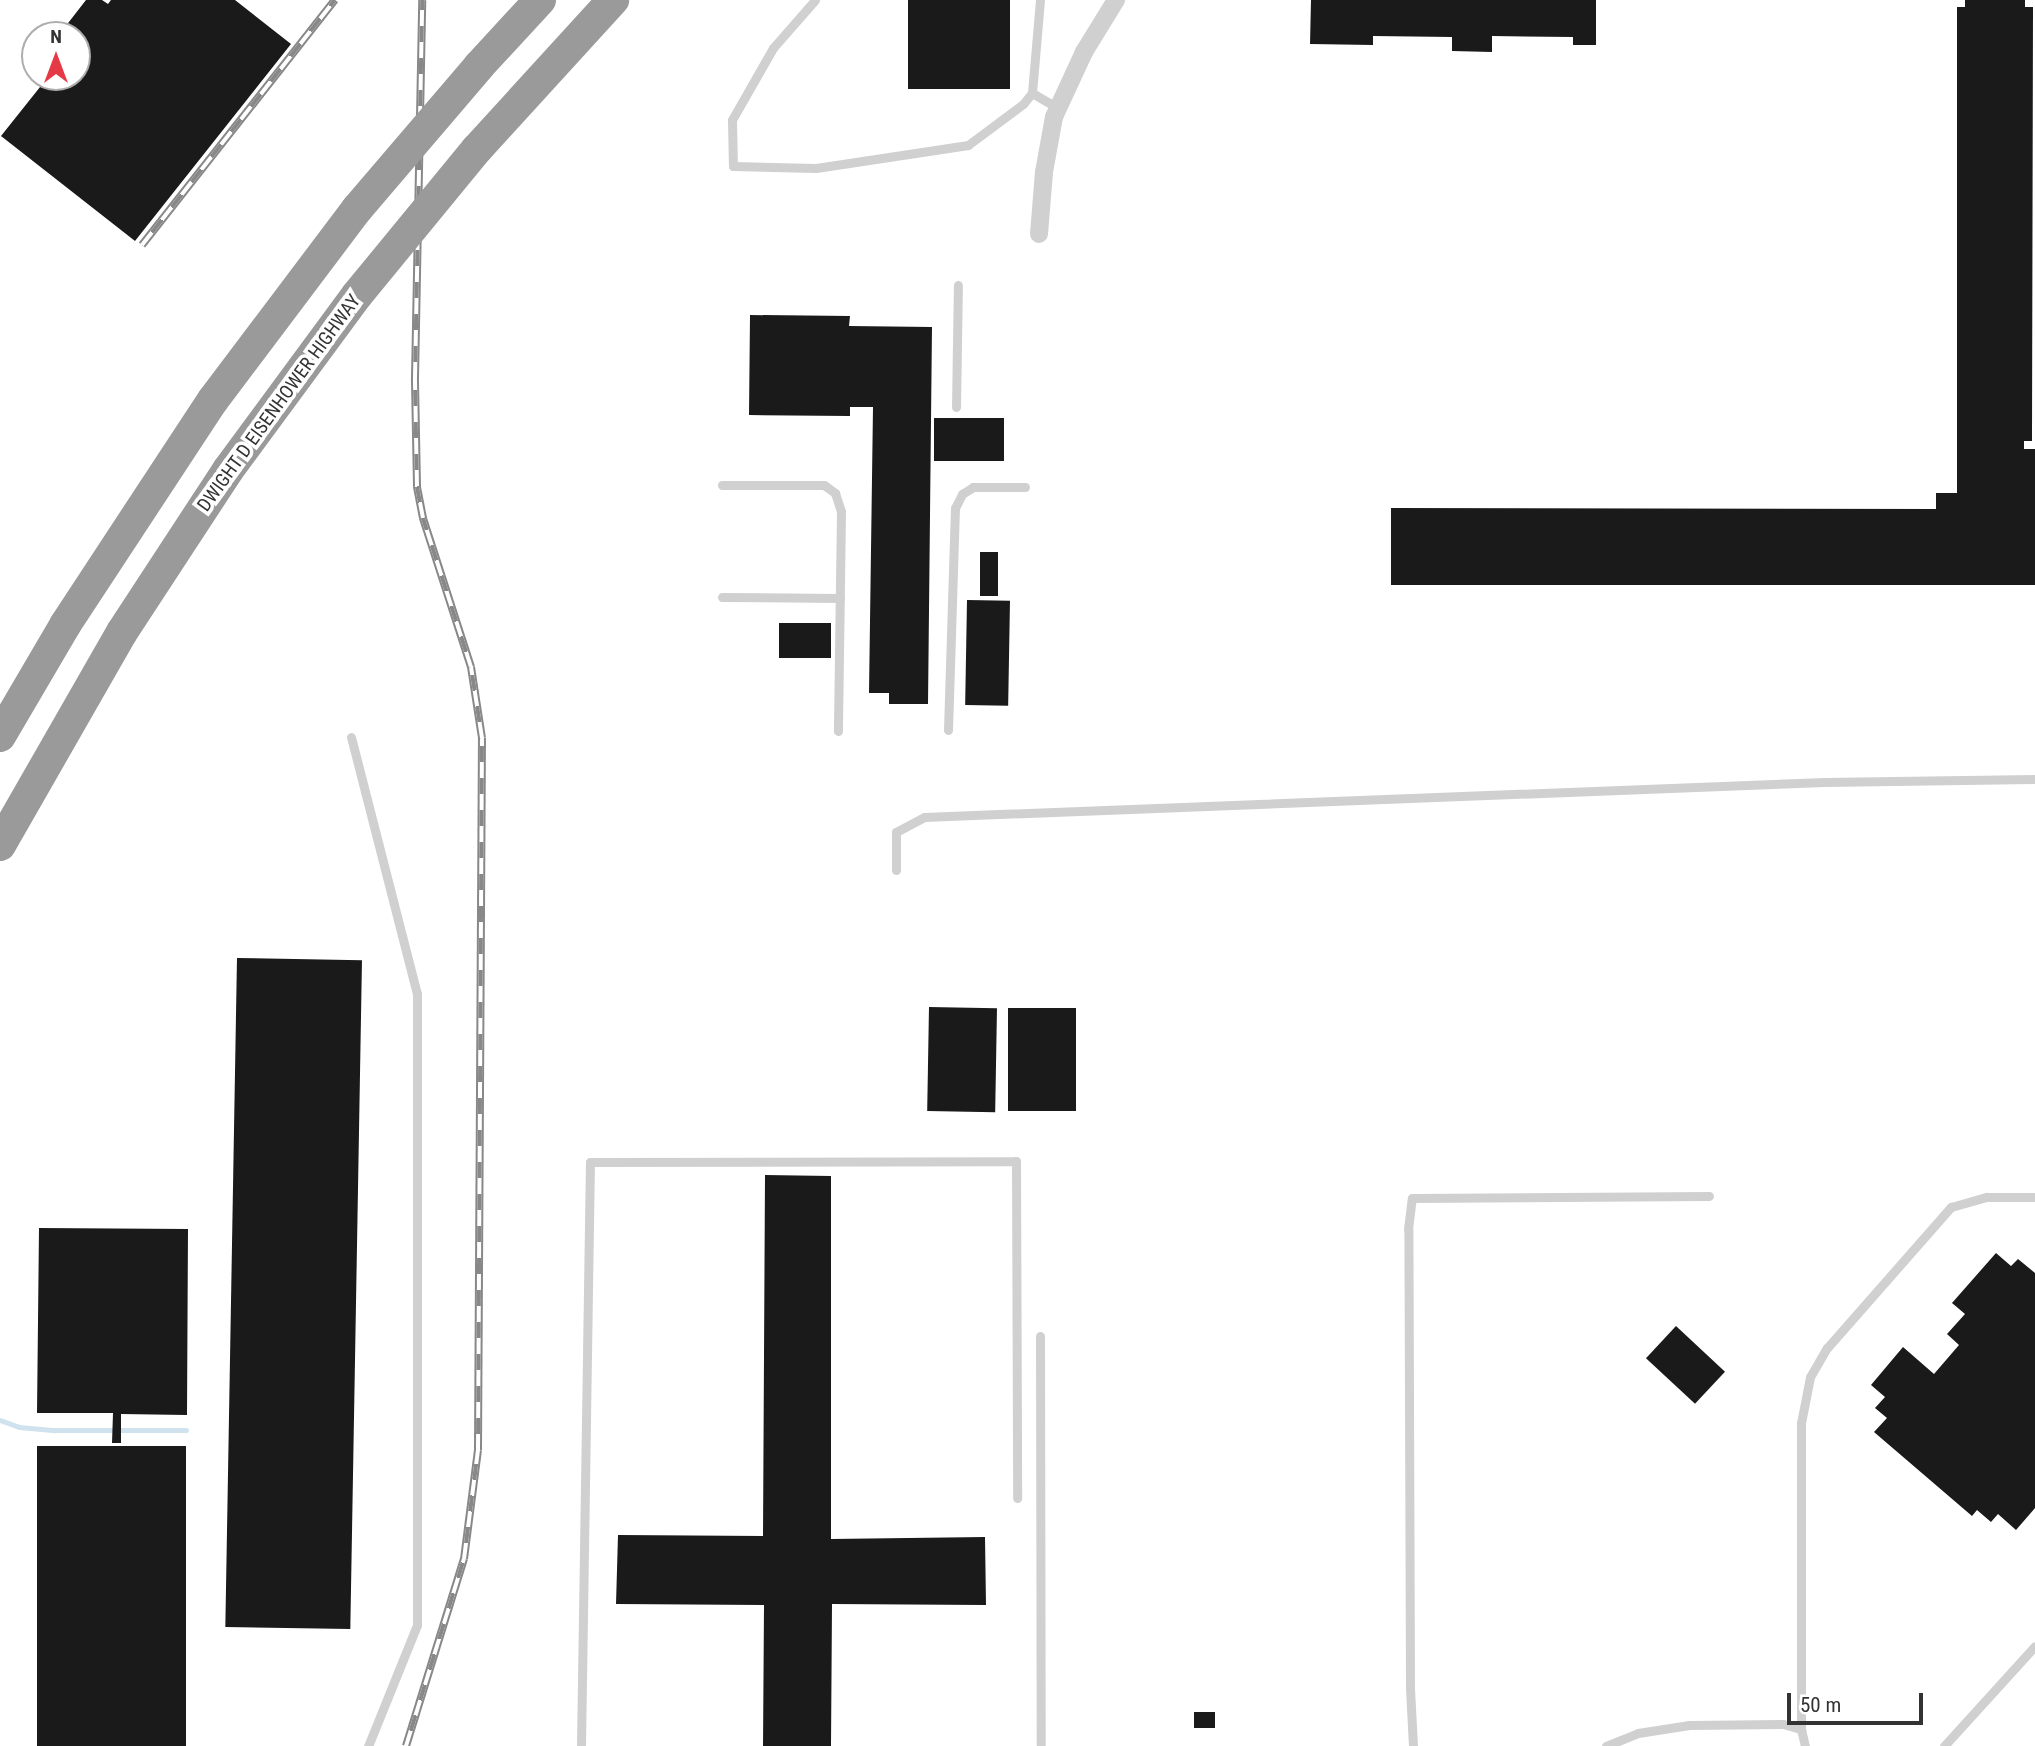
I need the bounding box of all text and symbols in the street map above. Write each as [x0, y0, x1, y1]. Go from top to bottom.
north arrow [21, 21, 91, 91]
text: N [50, 25, 62, 48]
street label: DWIGHT D EISENHOWER HIGHWAY [193, 290, 365, 516]
scale bar [1790, 1680, 1926, 1724]
text: 50 m [1800, 1693, 1841, 1717]

